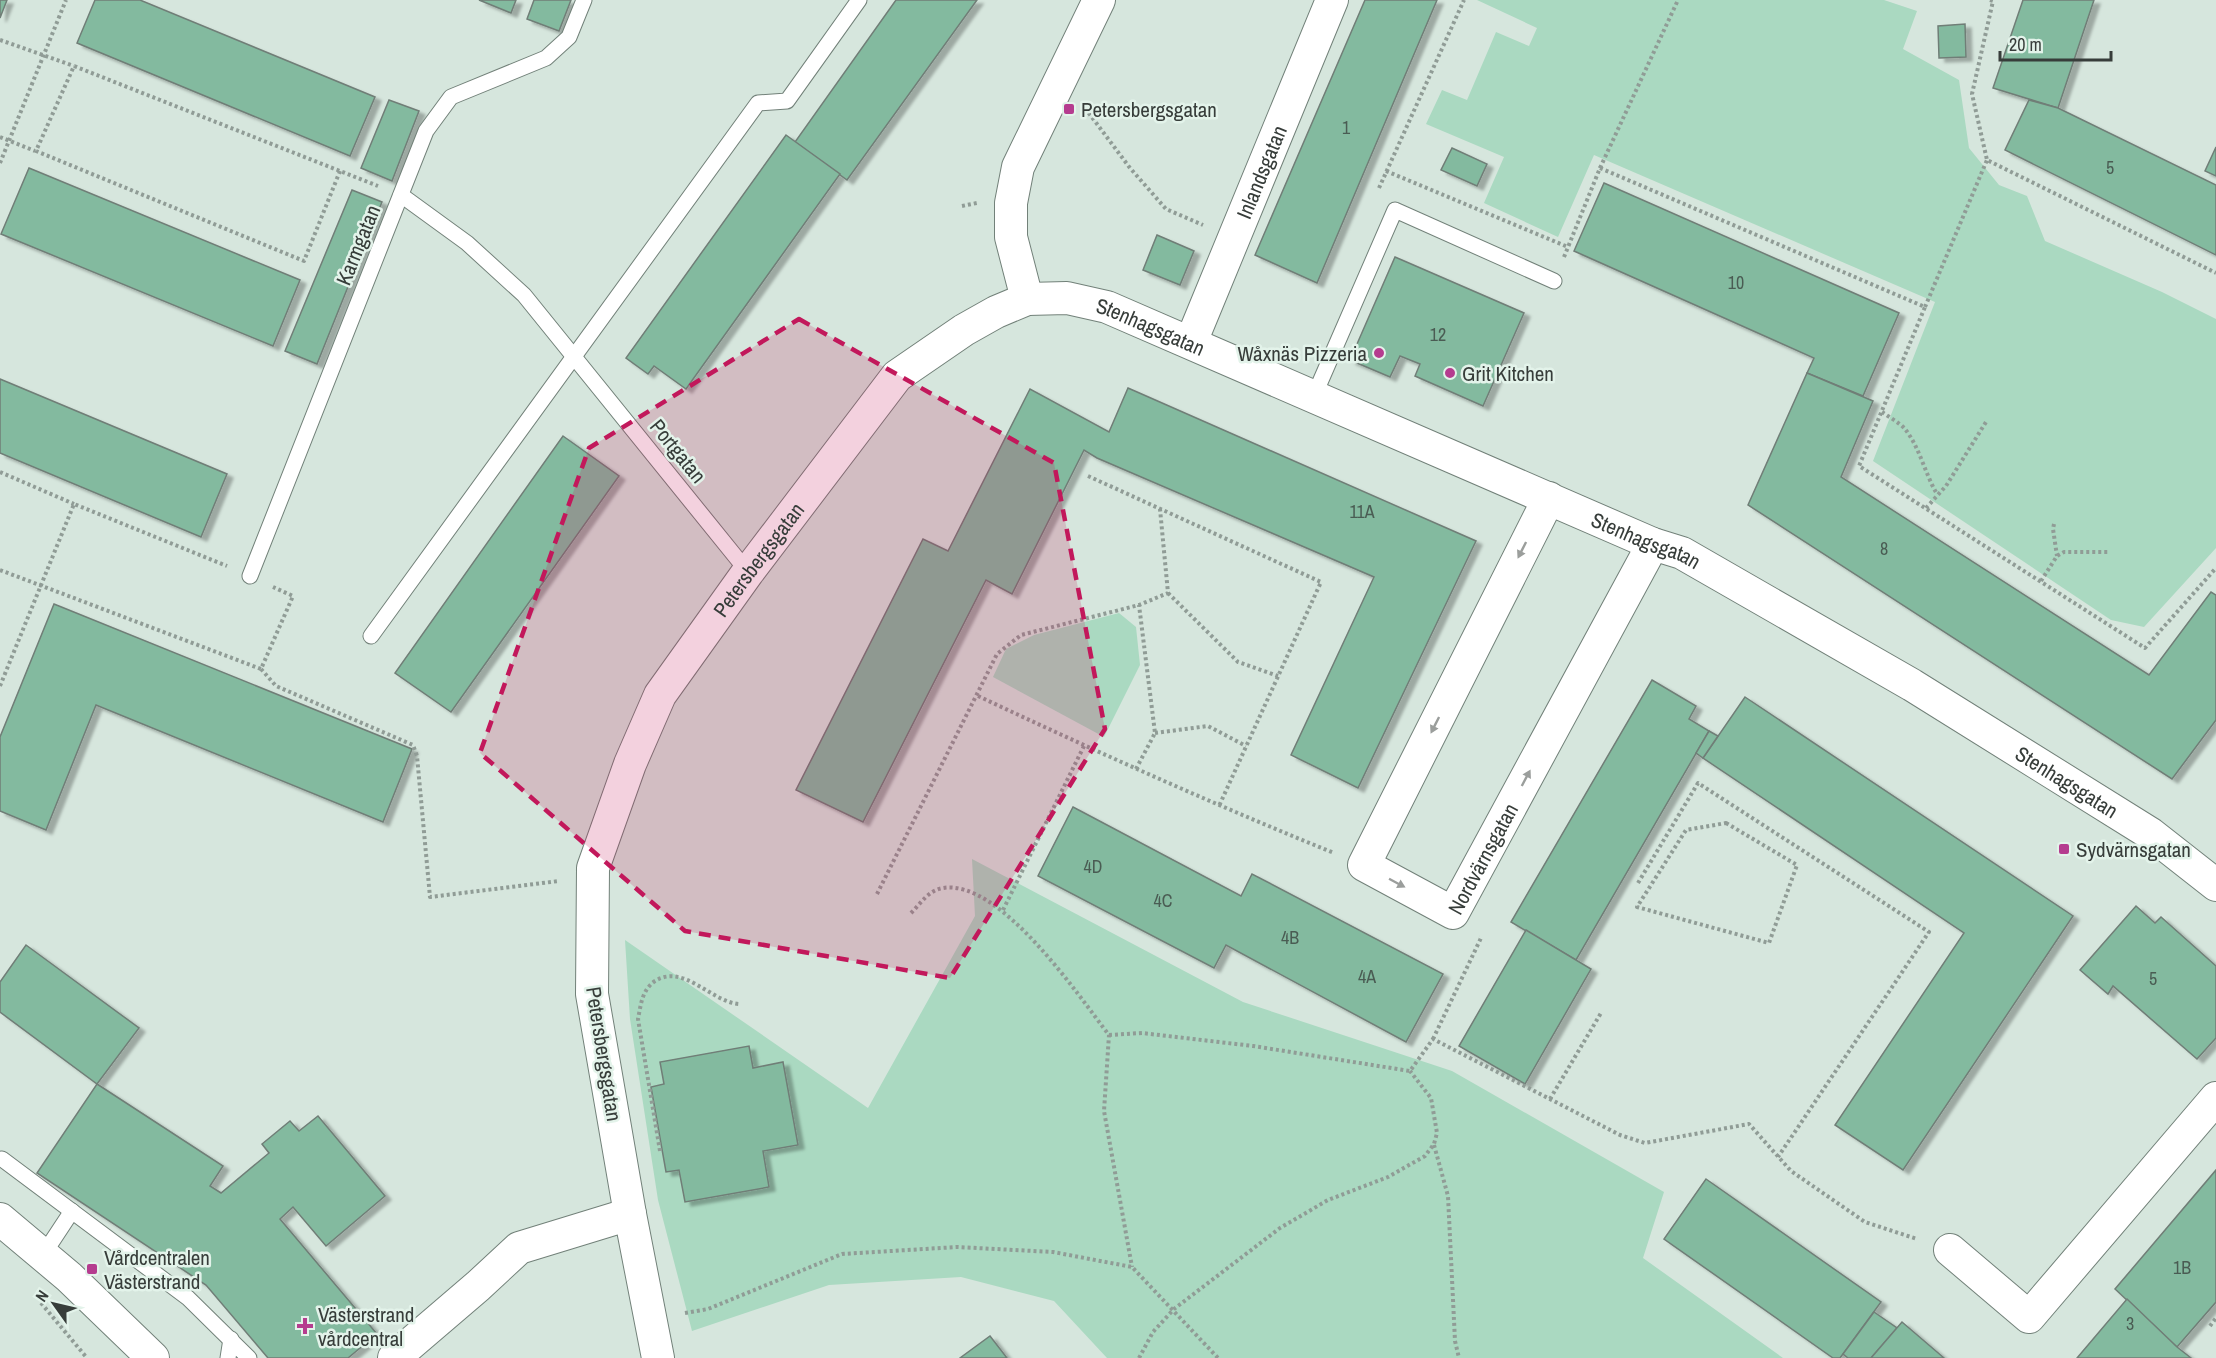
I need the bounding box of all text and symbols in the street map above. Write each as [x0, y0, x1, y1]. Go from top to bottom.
scale bar [2000, 24, 2111, 62]
text: 20 m [2009, 32, 2042, 57]
place label: Petersbergsgatan [1081, 95, 1217, 124]
marker: Petersbergsgatan [1062, 102, 1076, 116]
house number: 1 [1342, 115, 1351, 140]
street label: Inlandsgatan [1229, 121, 1293, 223]
house number: 5 [2106, 155, 2114, 180]
street label: Karmgatan [329, 201, 387, 289]
house number: 10 [1728, 270, 1744, 295]
street label: Stenhagsgatan [1093, 291, 1209, 362]
house number: 12 [1430, 322, 1446, 347]
place label: Wåxnäs Pizzeria [1237, 339, 1367, 368]
marker: Wåxnäs Pizzeria [1372, 346, 1386, 360]
place label: Grit Kitchen [1462, 359, 1554, 388]
marker: Grit Kitchen [1443, 366, 1457, 380]
street label: Portgatan [643, 413, 713, 489]
street label: Petersbergsgatan [706, 496, 810, 623]
house number: 11A [1349, 499, 1375, 524]
street label: Stenhagsgatan [1587, 504, 1706, 575]
house number: 8 [1880, 536, 1888, 561]
one-way arrow [1518, 542, 1527, 559]
one-way arrow [1430, 716, 1440, 733]
street label: Stenhagsgatan [2010, 739, 2124, 825]
one-way arrow [1521, 769, 1531, 786]
street label: Nordvärnsgatan [1441, 798, 1524, 919]
place label: Sydvärnsgatan [2076, 835, 2191, 864]
marker: Sydvärnsgatan [2057, 842, 2071, 856]
house number: 4D [1084, 854, 1102, 879]
one-way arrow [1389, 878, 1406, 888]
house number: 4C [1154, 888, 1172, 913]
house number: 4B [1281, 925, 1299, 950]
house number: 4A [1358, 964, 1376, 989]
house number: 5 [2149, 966, 2157, 991]
street label: Petersbergsgatan [579, 985, 629, 1123]
place label: Vårdcentralen Västerstrand [104, 1243, 210, 1296]
house number: 1B [2173, 1255, 2191, 1280]
marker: Vårdcentralen Västerstrand [85, 1262, 99, 1276]
north arrow [24, 1274, 84, 1334]
text: N [30, 1286, 53, 1306]
place label: Västerstrand vårdcentral [318, 1300, 414, 1353]
house number: 3 [2126, 1311, 2134, 1336]
marker: Västerstrand vårdcentral [296, 1317, 314, 1335]

